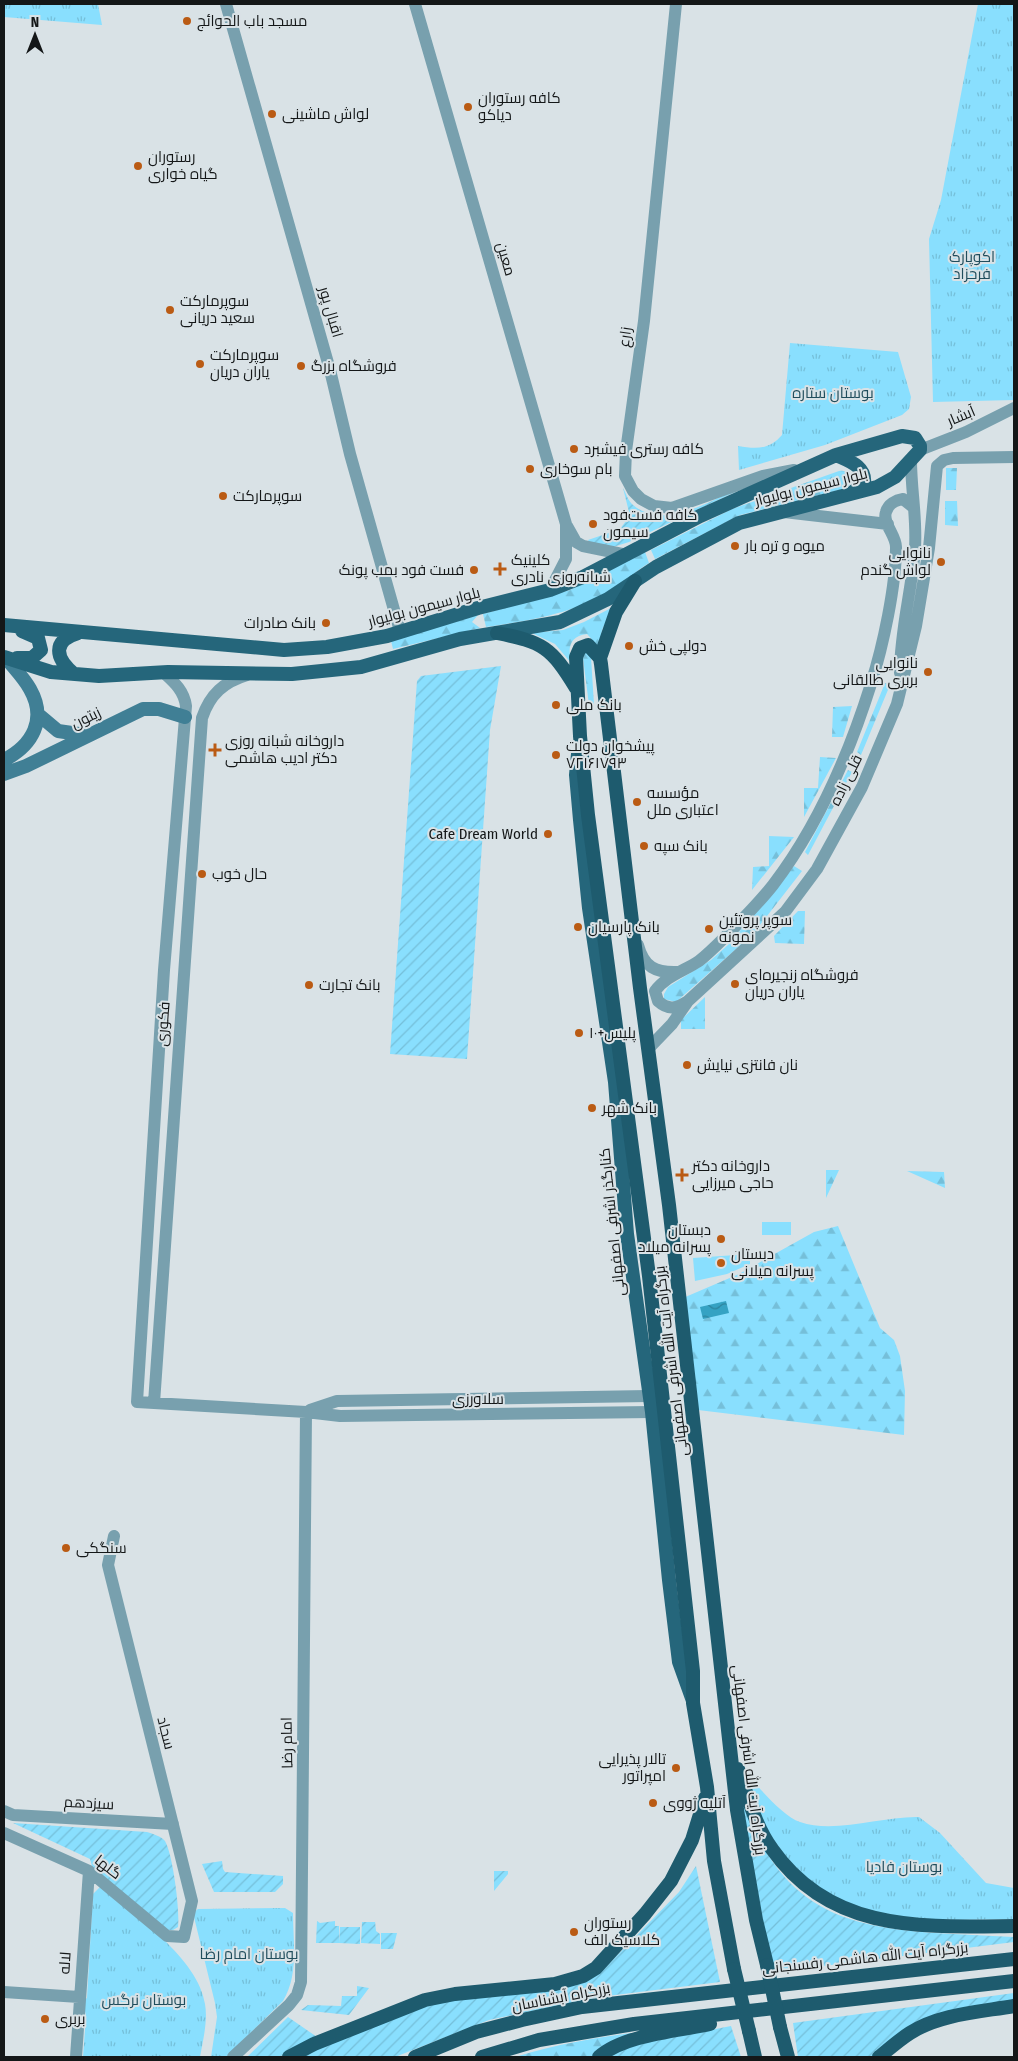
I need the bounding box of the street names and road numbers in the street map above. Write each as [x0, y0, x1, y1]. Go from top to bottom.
street label: معین [492, 240, 519, 278]
street label: اقبال پور [314, 284, 347, 340]
street label: زارع [615, 326, 637, 349]
street label: آبشار [943, 402, 978, 430]
street label: بلوار سیمون بولیوار [752, 464, 870, 511]
street label: بلوار سیمون بولیوار [365, 583, 483, 632]
street label: زیتون [68, 703, 104, 734]
street label: قلی زاده [826, 752, 867, 809]
street label: فکوری [152, 1001, 175, 1047]
street label: کنارگذر اشرفی اصفهانی [595, 1147, 630, 1297]
street label: بزرگراه آیت الله اشرفی اصفهانی [649, 1265, 693, 1457]
street label: سلاورزی [452, 1390, 504, 1409]
street label: بزرگراه آیت الله اشرفی اصفهانی [727, 1664, 771, 1856]
street label: سجاد [153, 1715, 179, 1751]
street label: امام رضا [278, 1717, 297, 1769]
street label: سیزدهم [63, 1793, 115, 1814]
street label: گلها [90, 1851, 125, 1884]
street label: بزرگراه آیت الله هاشمی رفسنجانی [761, 1937, 969, 1979]
street label: لاله [55, 1951, 75, 1975]
street label: بزرگراه آبشناسان [510, 1979, 612, 2016]

